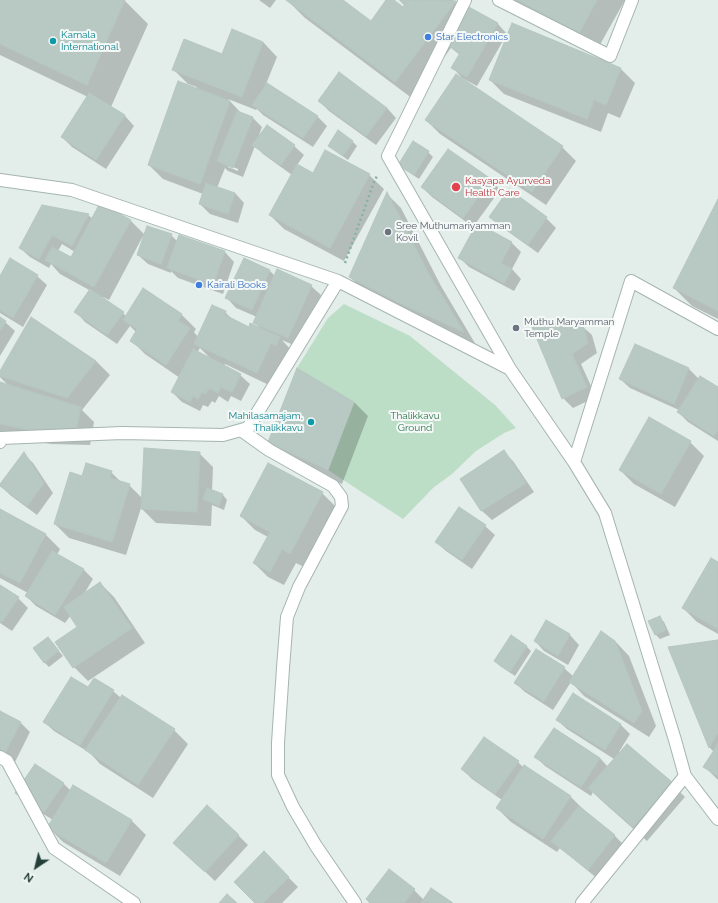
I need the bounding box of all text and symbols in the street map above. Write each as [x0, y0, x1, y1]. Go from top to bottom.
place label: Kamala International [61, 29, 119, 52]
place label: Star Electronics [436, 31, 508, 43]
marker: Star Electronics [423, 32, 433, 42]
marker: Kamala International [48, 36, 58, 46]
place label: Kasyapa Ayurveda Health Care [465, 175, 550, 198]
marker: Kasyapa Ayurveda Health Care [450, 181, 462, 193]
place label: Sree Muthumariyamman Kovil [396, 220, 510, 244]
marker: Sree Muthumariyamman Kovil [383, 227, 393, 237]
place label: Kairali Books [207, 279, 266, 291]
marker: Kairali Books [194, 280, 204, 290]
place label: Muthu Maryamman Temple [524, 316, 614, 340]
marker: Muthu Maryamman Temple [511, 323, 521, 333]
place label: Mahilasamajam, Thalikkavu [229, 410, 303, 434]
park label: Thalikkavu Ground [390, 410, 440, 434]
marker: Mahilasamajam, Thalikkavu [306, 417, 316, 427]
north arrow [16, 847, 56, 887]
text: N [22, 870, 36, 885]

